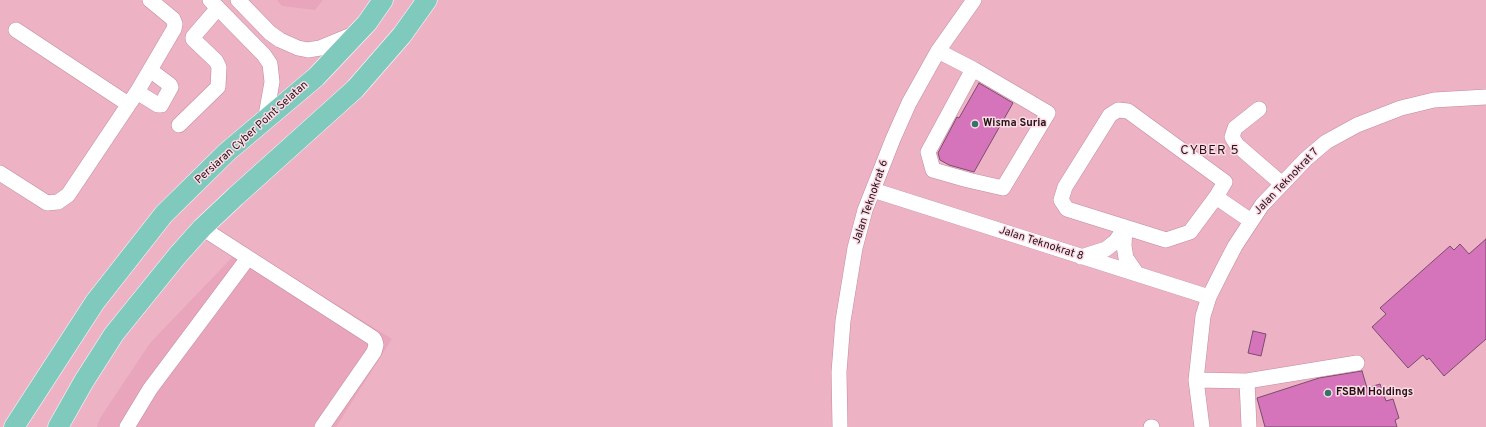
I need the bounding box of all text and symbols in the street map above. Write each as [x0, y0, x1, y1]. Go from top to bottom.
street label: Persiaran Cyber Point Selatan [193, 79, 311, 187]
place label: Wisma Suria [983, 117, 1046, 131]
marker: Wisma Suria [970, 119, 980, 129]
district label: CYBER 5 [1180, 143, 1240, 159]
street label: Jalan Teknokrat 7 [1252, 146, 1322, 218]
street label: Jalan Teknokrat 6 [850, 158, 892, 246]
street label: Jalan Teknokrat 8 [997, 224, 1085, 264]
place label: FSBM Holdings [1336, 386, 1413, 400]
marker: FSBM Holdings [1323, 388, 1333, 398]

